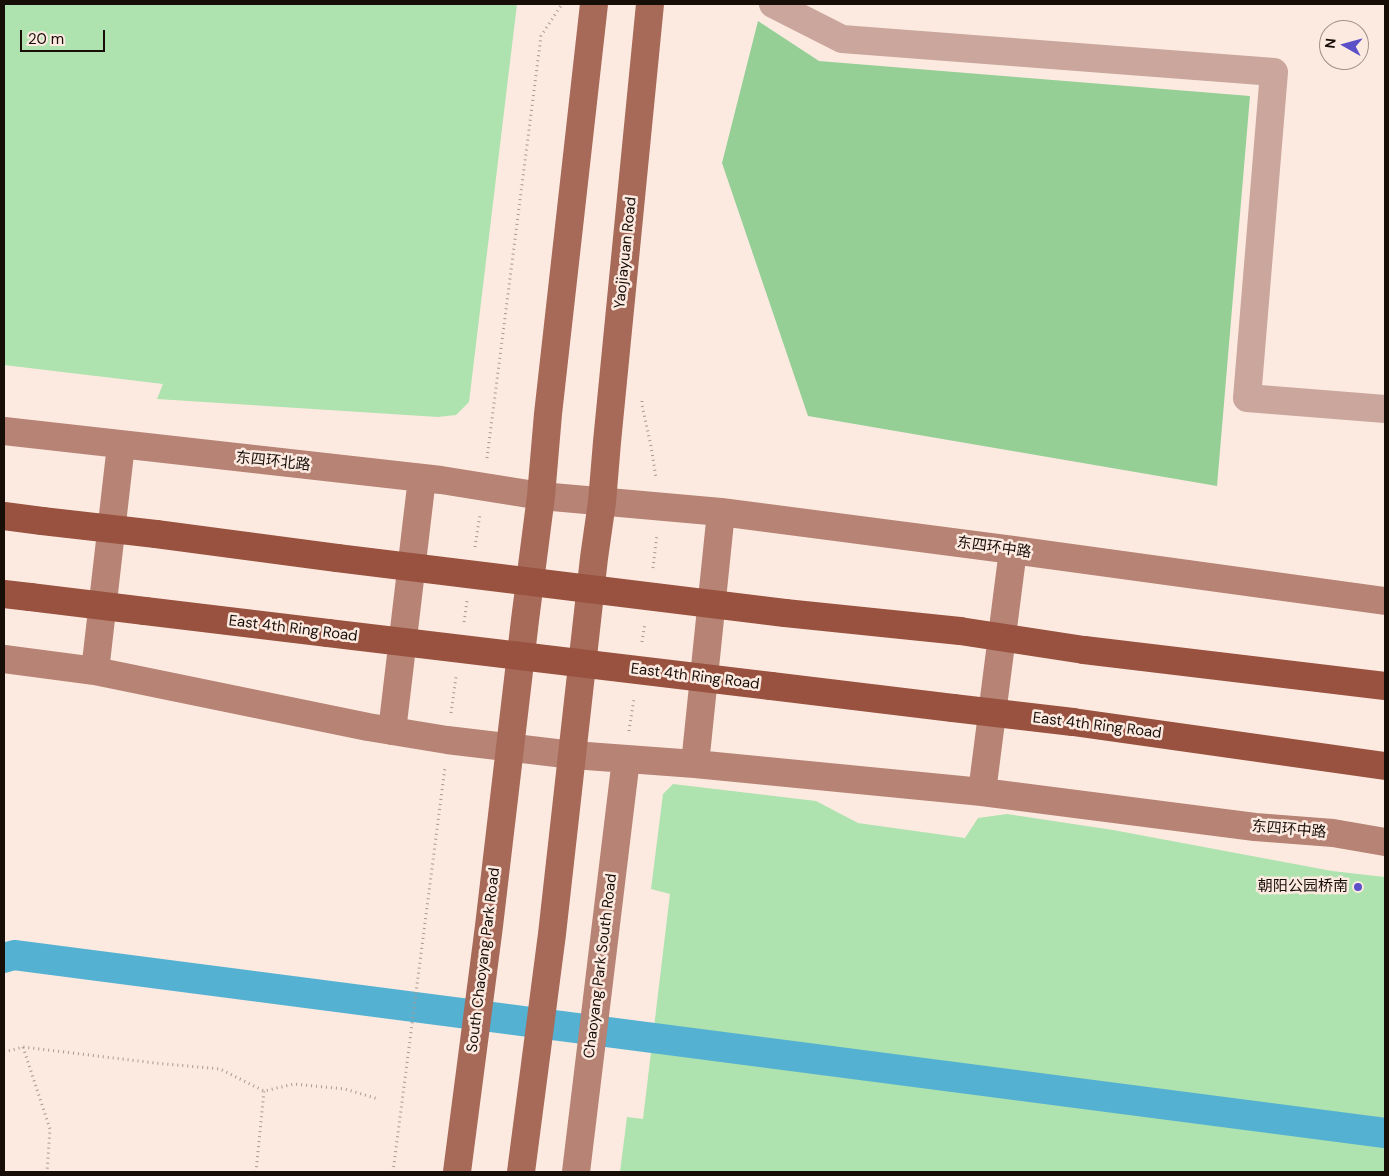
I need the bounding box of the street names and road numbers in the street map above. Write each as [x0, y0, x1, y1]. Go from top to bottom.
street label: Yaojiayuan Road [611, 196, 641, 310]
street label: 东四环北路 [235, 449, 311, 475]
street label: 东四环中路 [956, 534, 1032, 562]
street label: East 4th Ring Road [228, 612, 358, 646]
street label: East 4th Ring Road [630, 660, 760, 694]
street label: East 4th Ring Road [1032, 709, 1162, 743]
street label: 东四环中路 [1251, 818, 1327, 842]
street label: South Chaoyang Park Road [464, 867, 504, 1053]
street label: Chaoyang Park South Road [581, 873, 621, 1059]

